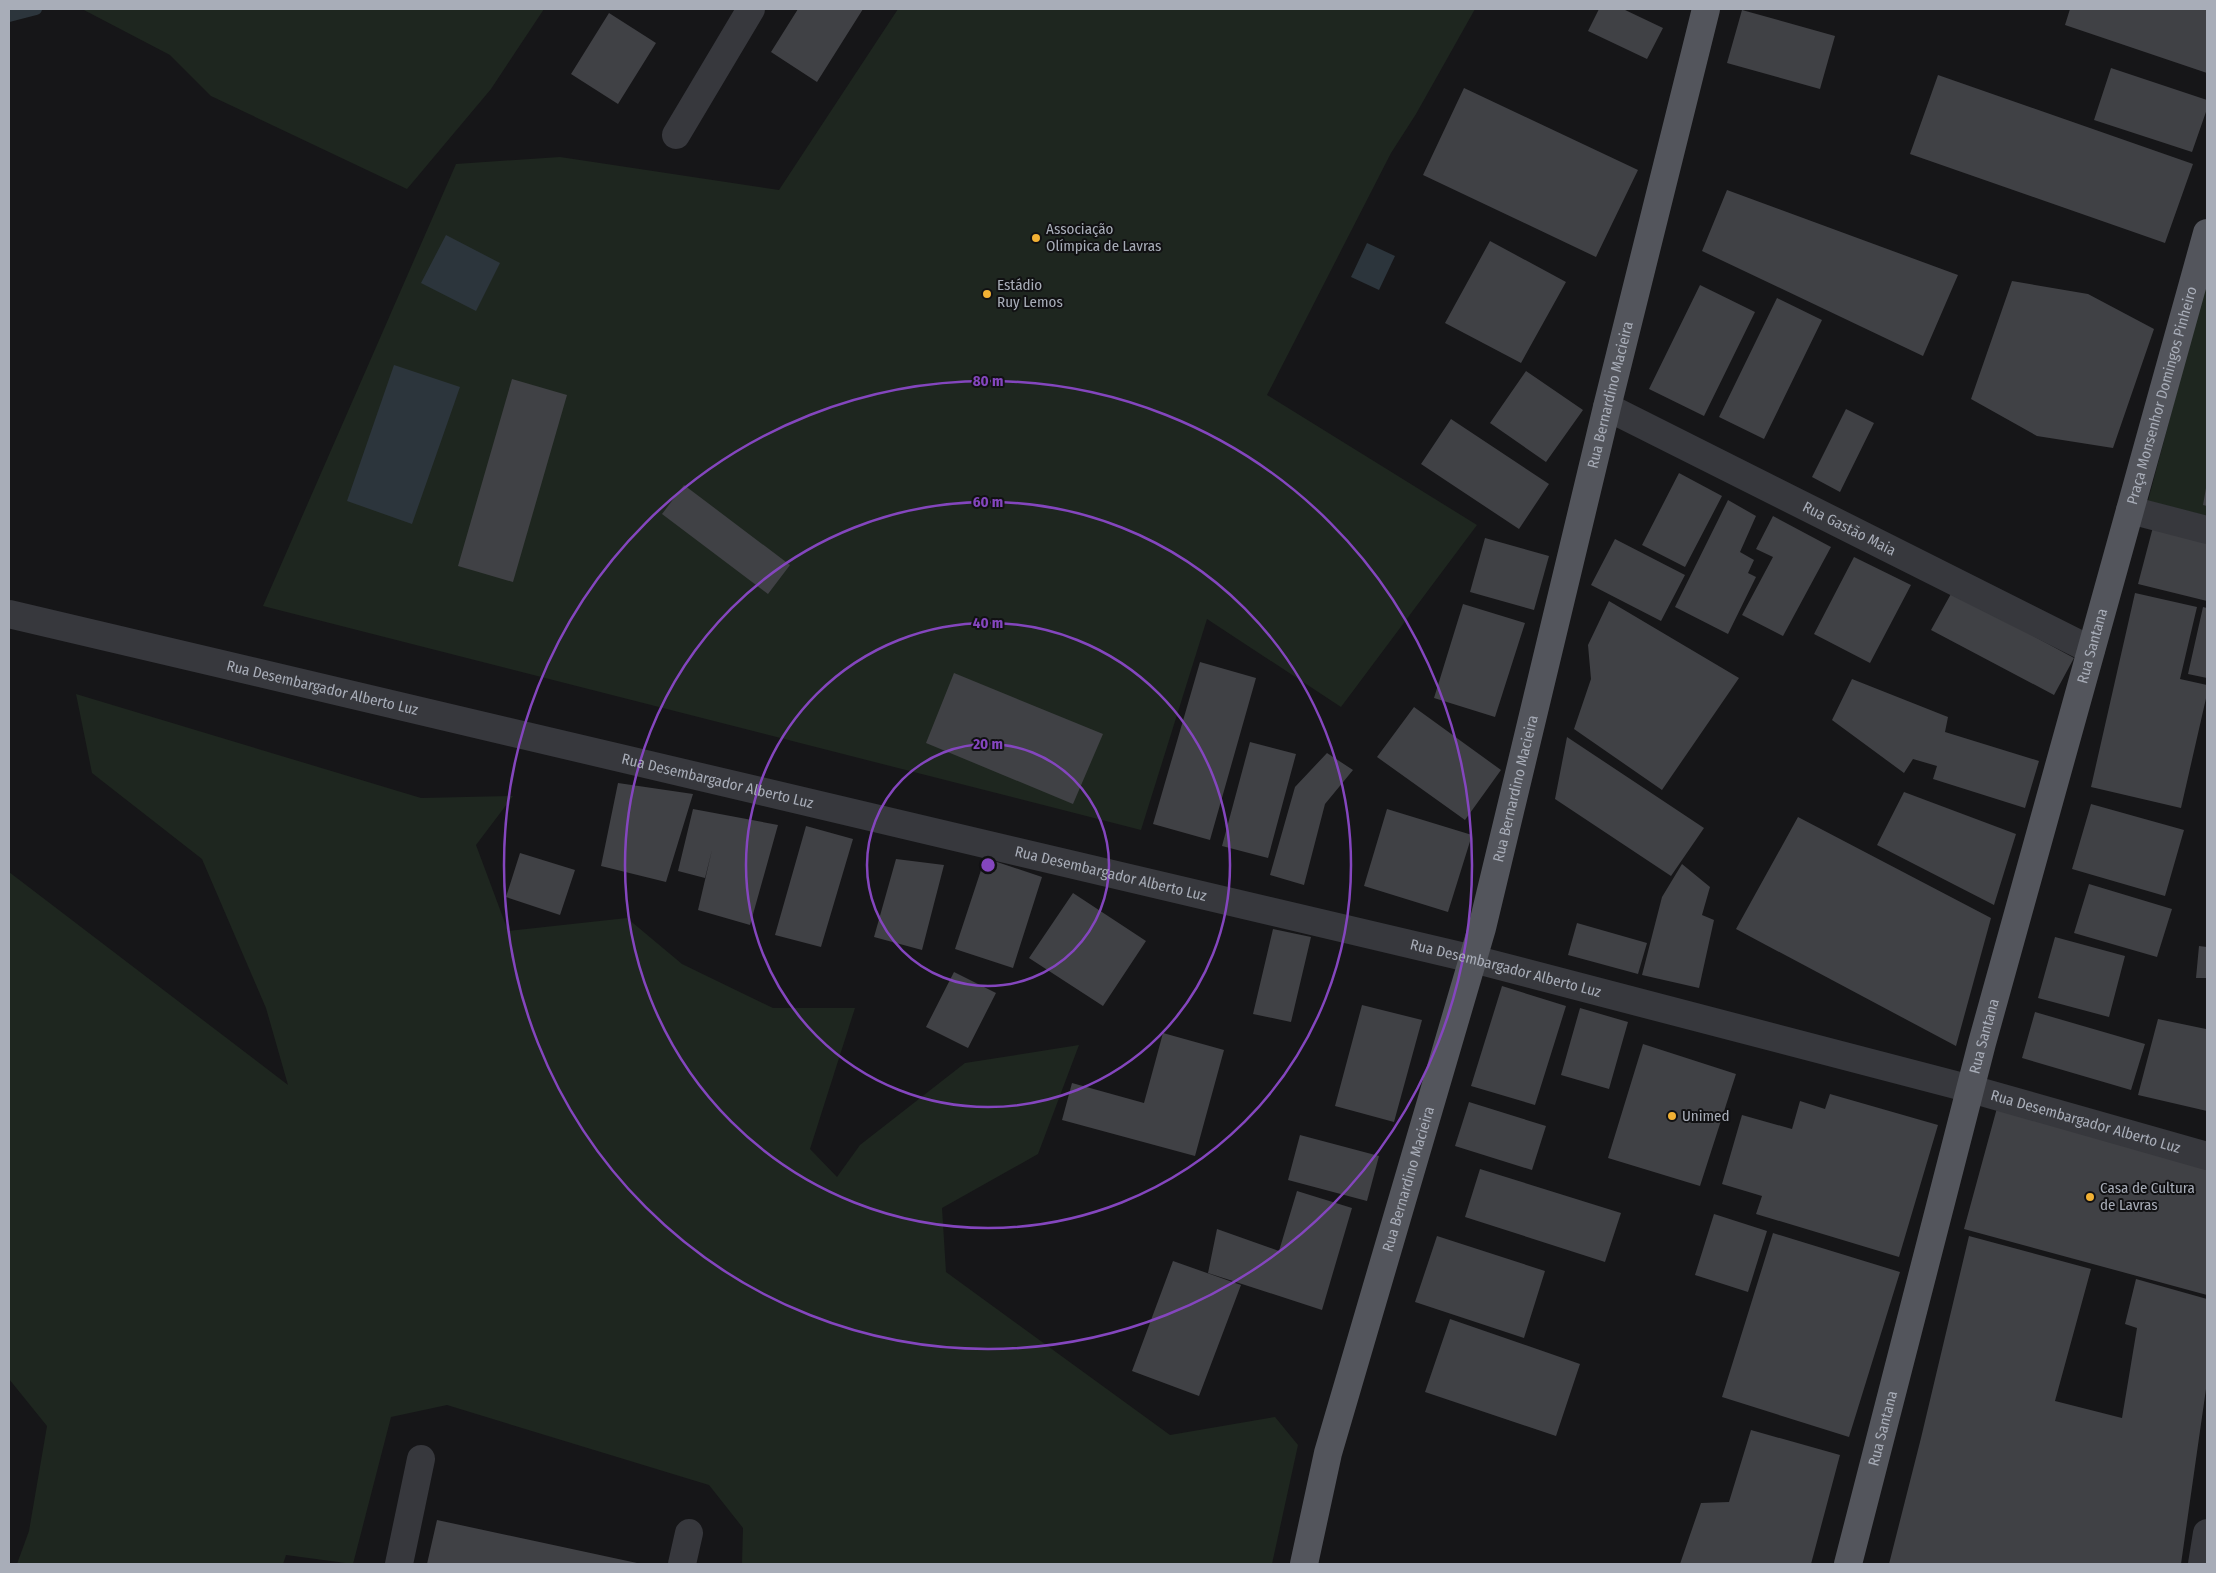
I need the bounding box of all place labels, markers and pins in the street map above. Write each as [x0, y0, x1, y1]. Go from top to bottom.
place label: Associação Olímpica de Lavras [1046, 220, 1161, 255]
marker: Associação Olímpica de Lavras [1030, 232, 1042, 244]
place label: Estádio Ruy Lemos [997, 276, 1063, 311]
marker: Estádio Ruy Lemos [981, 288, 993, 300]
centre of rings [979, 856, 997, 874]
place label: Unimed [1682, 1107, 1730, 1125]
marker: Unimed [1666, 1110, 1678, 1122]
place label: Casa de Cultura de Lavras [2100, 1179, 2195, 1214]
marker: Casa de Cultura de Lavras [2084, 1191, 2096, 1203]

